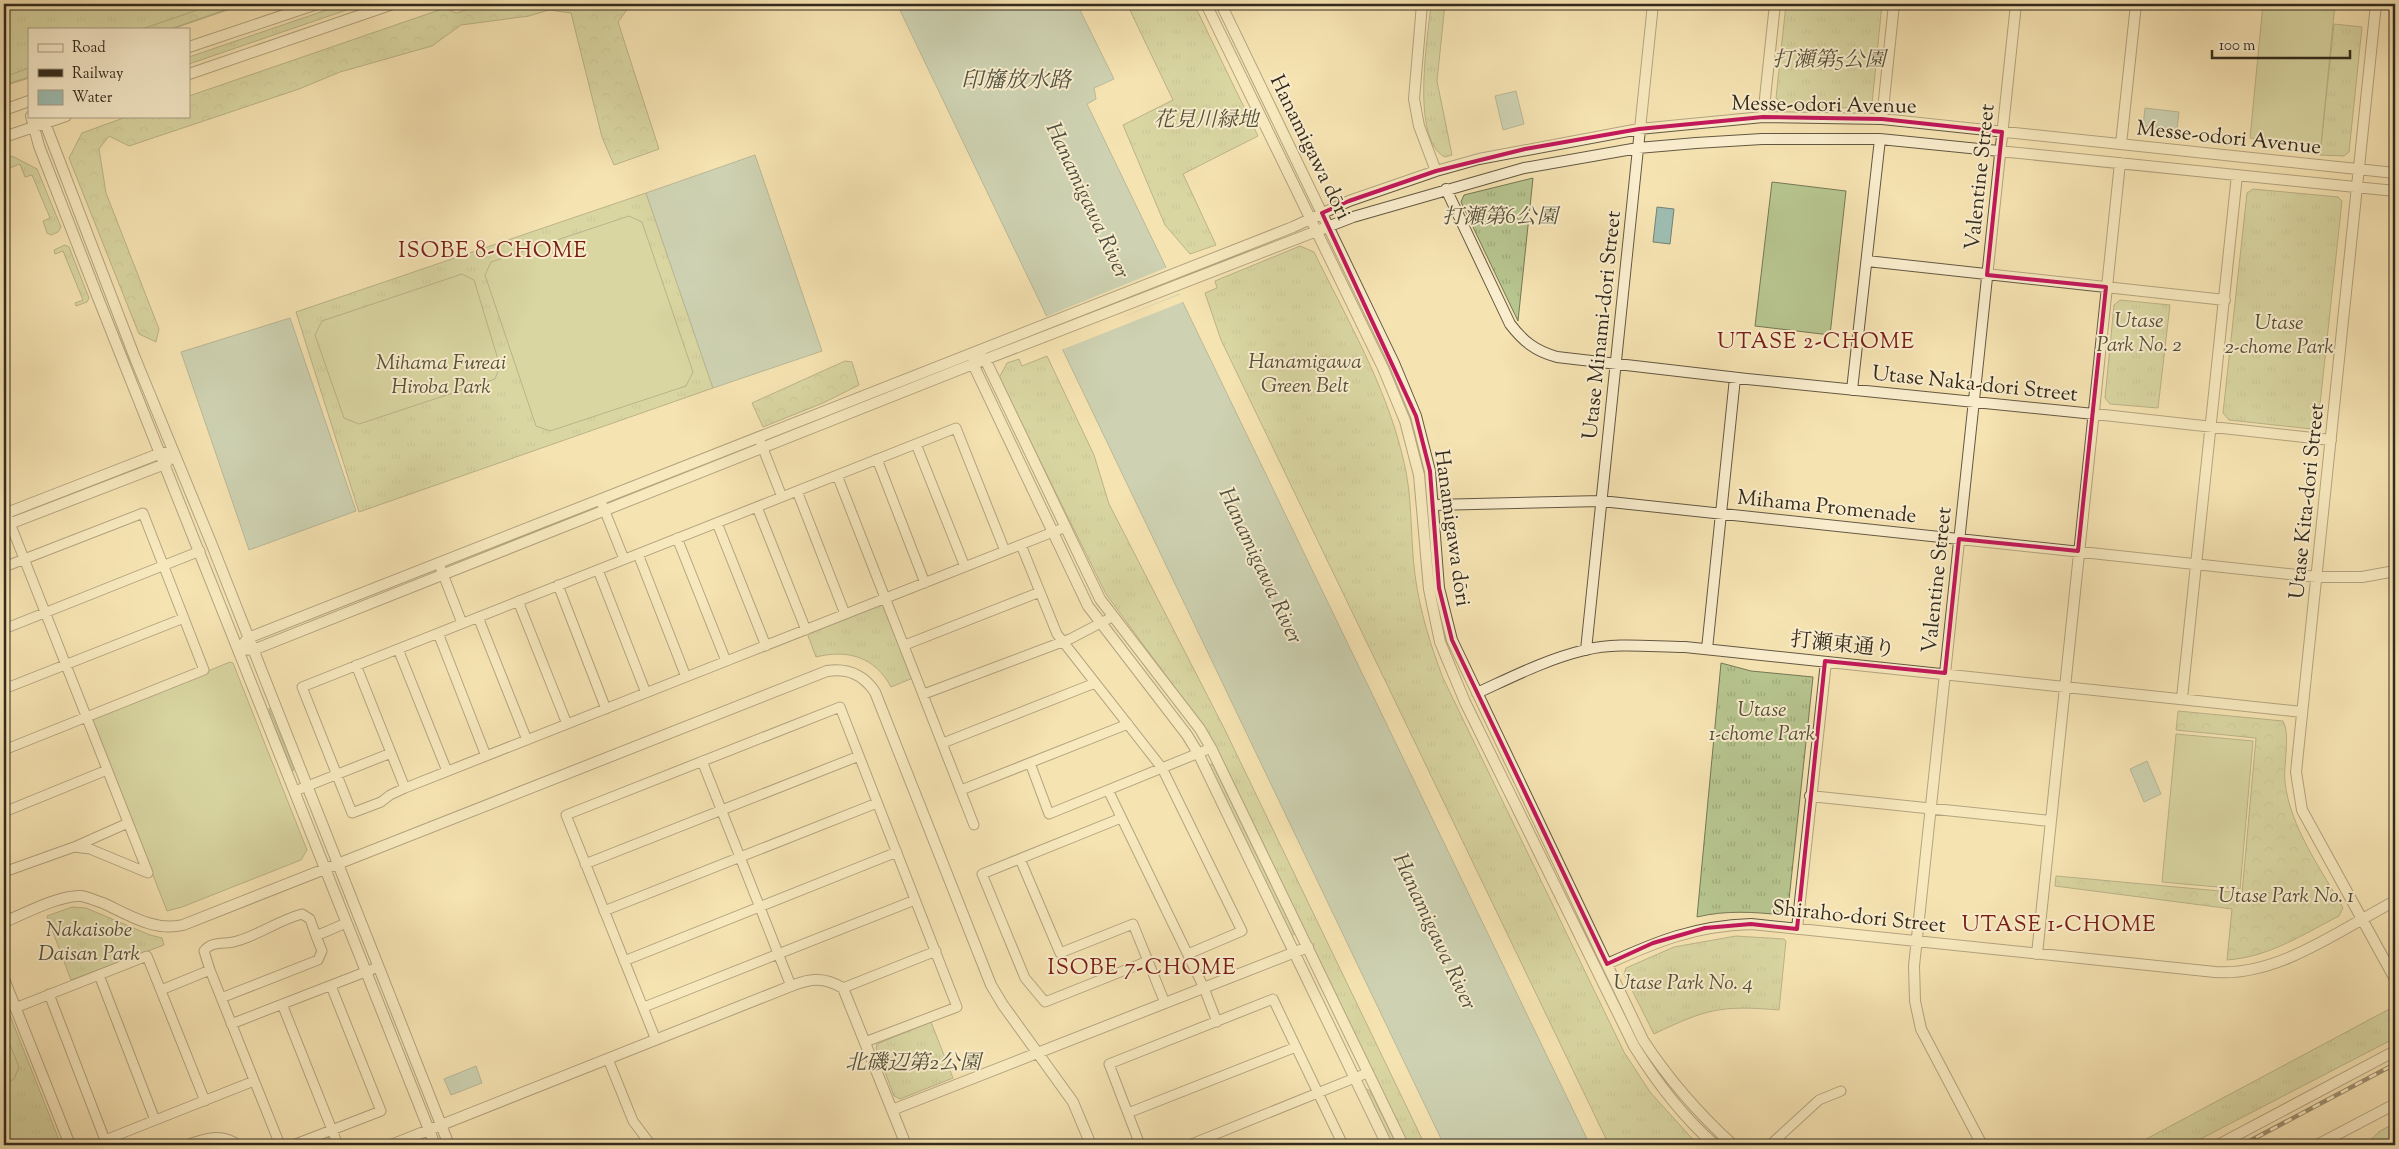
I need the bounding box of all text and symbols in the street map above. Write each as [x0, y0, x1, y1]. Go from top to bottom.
legend [28, 28, 190, 118]
scale bar [2212, 28, 2349, 60]
text: 100 m [2219, 36, 2256, 57]
text: Road [72, 38, 106, 59]
park label: 打瀬第5公園 [1773, 46, 1888, 76]
text: Railway [72, 64, 124, 85]
water label: 印旛放水路 [961, 66, 1073, 98]
street label: Hanamigawa dōri [1261, 70, 1357, 226]
text: Water [72, 88, 113, 109]
street label: Messe-odori Avenue [1731, 89, 1917, 123]
street label: Valentine Street [1958, 103, 2004, 252]
park label: 花見川緑地 [1154, 106, 1260, 136]
street label: Messe-odori Avenue [2135, 114, 2323, 164]
water label: Hanamigawa River [1036, 118, 1137, 285]
park label: 打瀬第6公園 [1442, 203, 1561, 233]
street label: Utase Minami-dori Street [1576, 209, 1630, 441]
district label: ISOBE 8-CHOME [398, 236, 588, 268]
park label: Utase Park No. 2 [2097, 307, 2181, 361]
park label: Utase 2-chome Park [2224, 309, 2334, 363]
district label: UTASE 2-CHOME [1717, 327, 1915, 359]
park label: Hanamigawa Green Belt [1248, 348, 1362, 402]
park label: Mihama Fureai Hiroba Park [376, 349, 506, 403]
street label: Utase Naka-dori Street [1871, 359, 2079, 411]
street label: Utase Kita-dori Street [2283, 402, 2333, 601]
street label: Hanamigawa dōri [1425, 448, 1477, 609]
water label: Hanamigawa River [1209, 483, 1310, 650]
street label: Mihama Promenade [1736, 484, 1918, 532]
street label: Valentine Street [1915, 506, 1961, 655]
street label: 打瀬東通り [1789, 626, 1897, 666]
park label: Utase 1-chome Park [1709, 696, 1816, 750]
water label: Hanamigawa River [1383, 849, 1484, 1016]
park label: Utase Park No. 1 [2218, 882, 2354, 912]
street label: Shiraho-dori Street [1770, 894, 1947, 942]
district label: UTASE 1-CHOME [1962, 910, 2156, 942]
park label: Nakaisobe Daisan Park [38, 916, 140, 970]
district label: ISOBE 7-CHOME [1047, 953, 1237, 985]
park label: Utase Park No. 4 [1613, 969, 1753, 999]
park label: 北磯辺第2公園 [845, 1049, 984, 1079]

